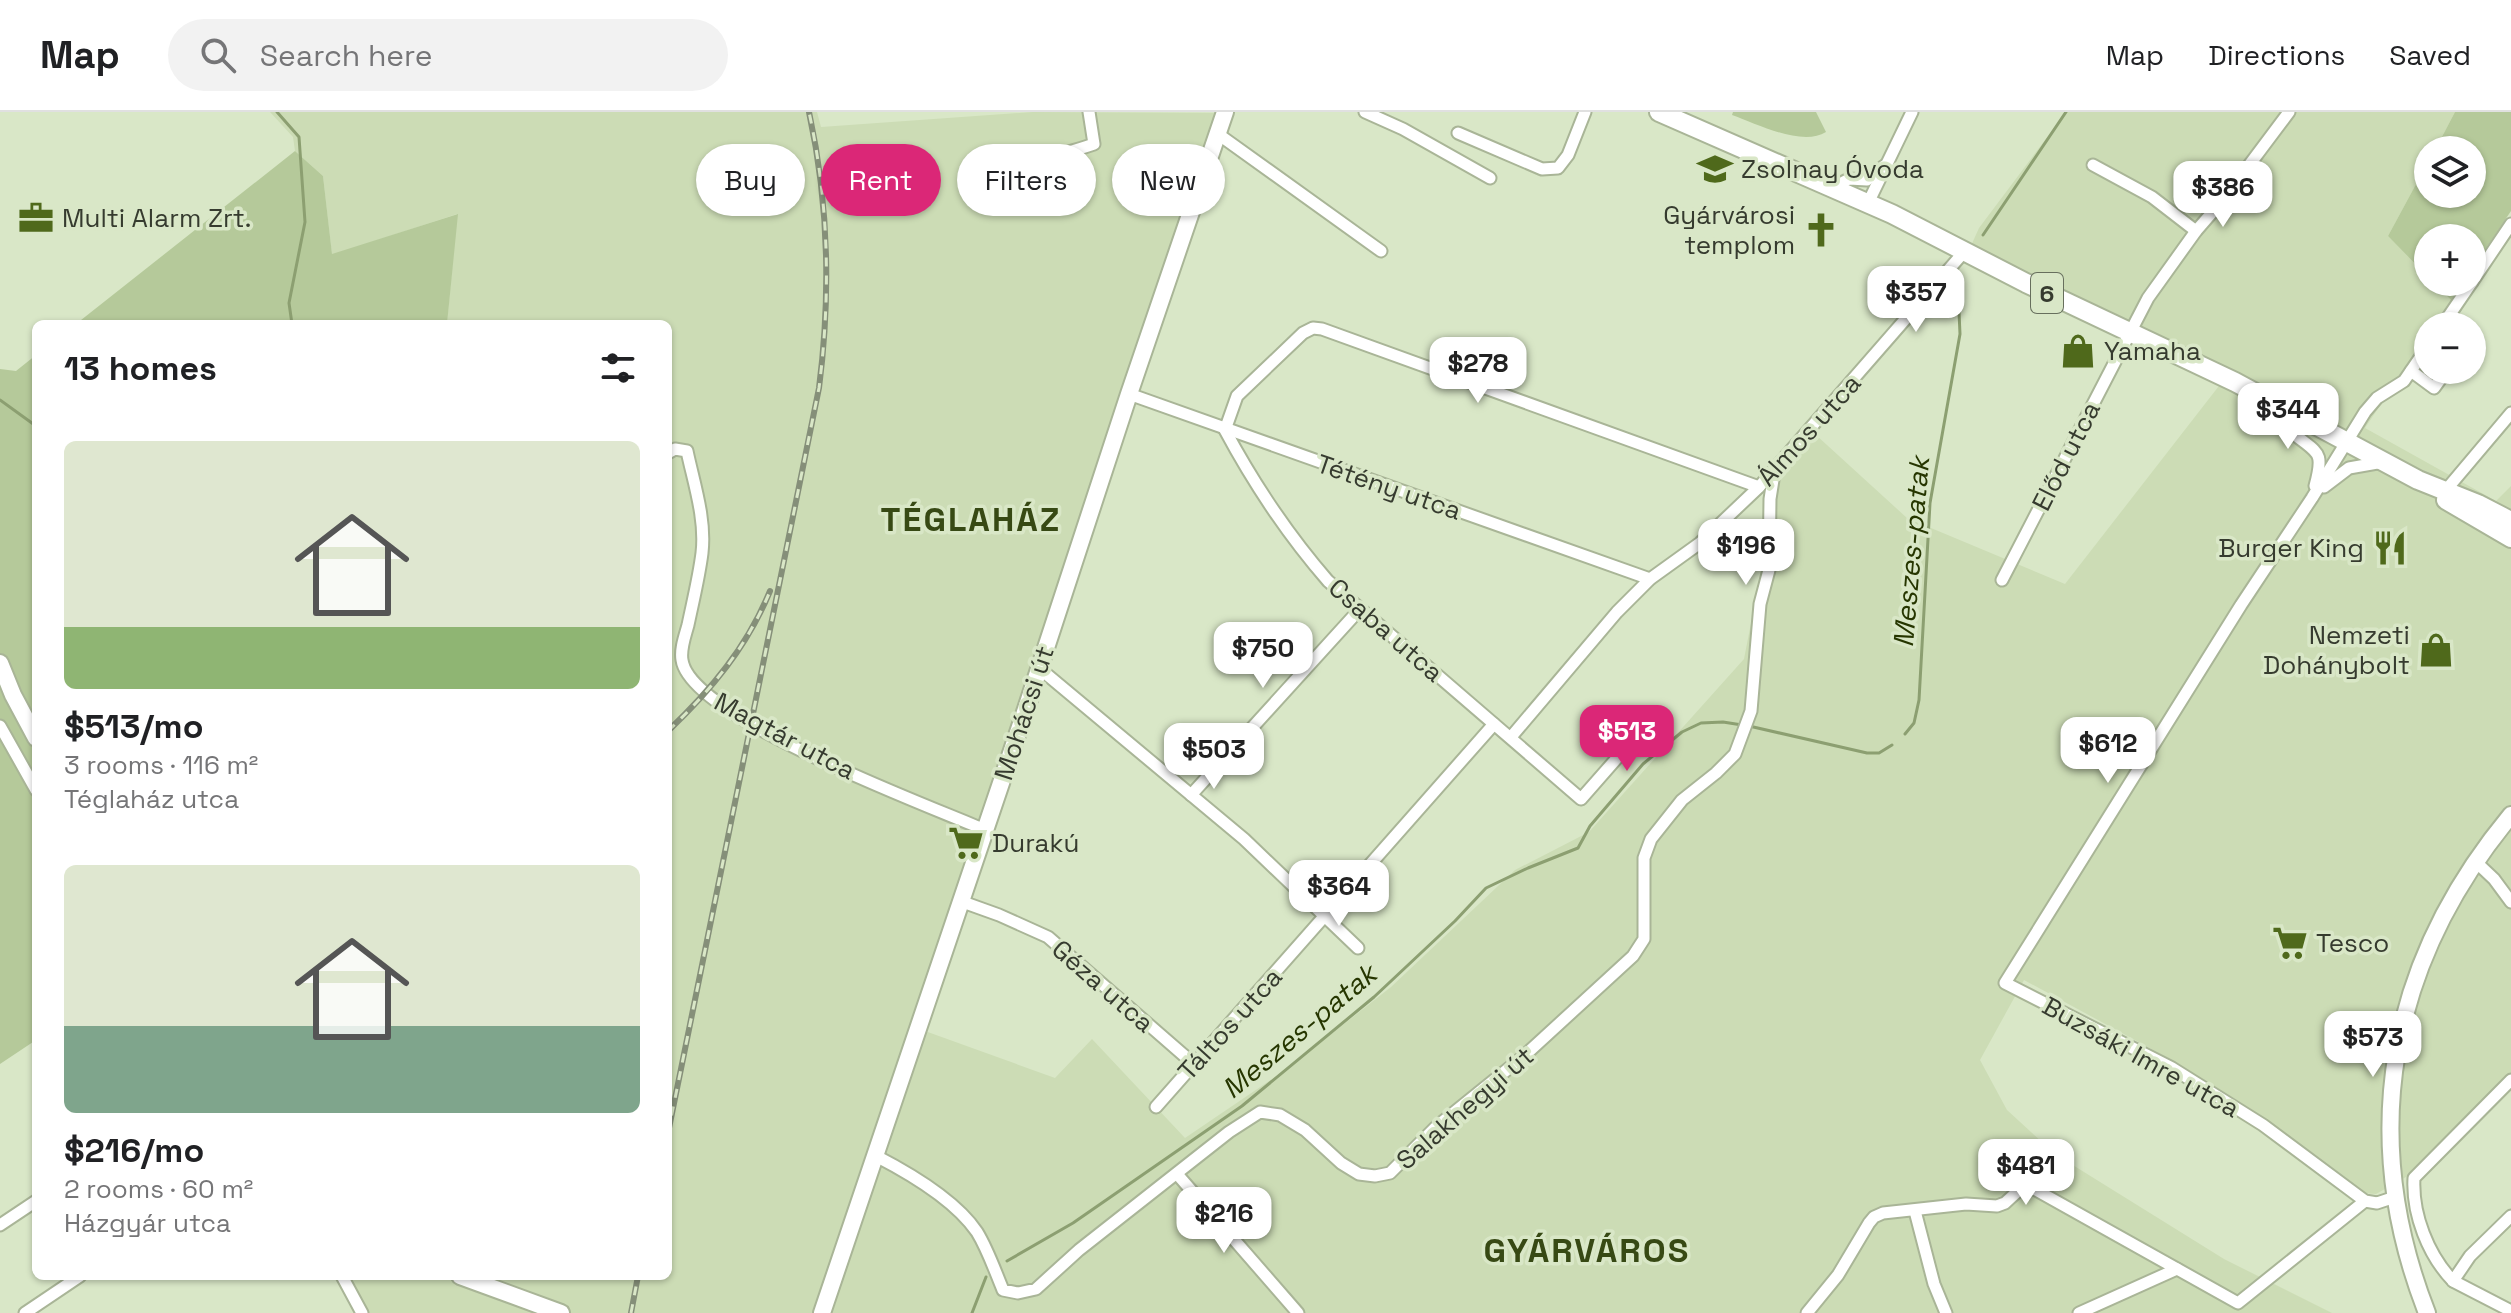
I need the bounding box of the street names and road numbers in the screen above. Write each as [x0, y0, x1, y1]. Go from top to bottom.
road number: 6 [2031, 273, 2063, 313]
street label: Álmos utca [1750, 367, 1868, 493]
street label: Előd utca [2024, 395, 2108, 516]
street label: Tétény utca [1312, 446, 1466, 528]
street label: Csaba utca [1321, 571, 1451, 689]
street label: Mohácsi út [986, 642, 1062, 784]
street label: Magtár utca [709, 685, 861, 787]
street label: Géza utca [1045, 932, 1161, 1040]
street label: Táltos utca [1170, 961, 1290, 1087]
street label: Buzsáki Imre utca [2036, 989, 2246, 1125]
street label: Salakhegyi út [1389, 1039, 1541, 1177]

